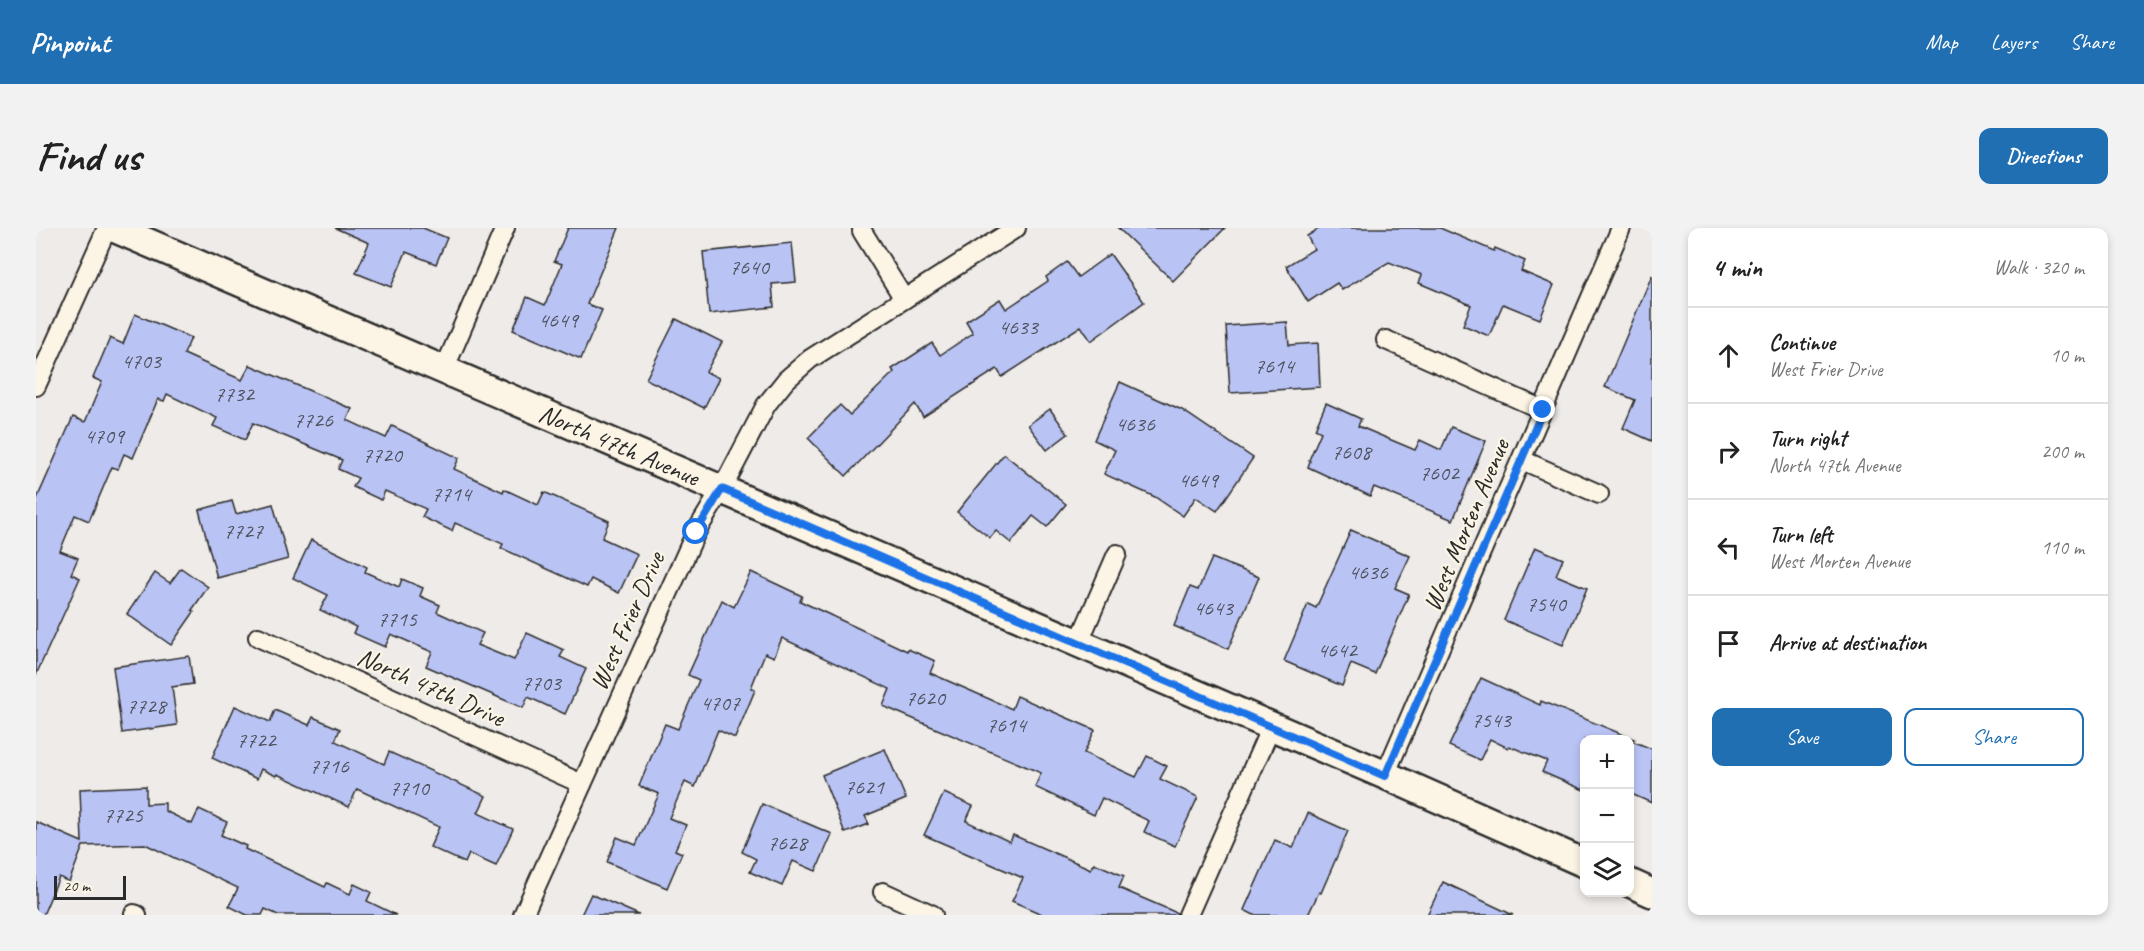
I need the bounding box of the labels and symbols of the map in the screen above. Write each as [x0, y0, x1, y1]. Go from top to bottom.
house number: 7640 [729, 253, 771, 281]
house number: 4649 [538, 306, 580, 334]
house number: 4633 [998, 313, 1040, 341]
house number: 4703 [121, 347, 163, 375]
house number: 7614 [1254, 352, 1296, 380]
house number: 7732 [214, 380, 256, 408]
street label: North 47th Avenue [534, 396, 705, 494]
route end [1529, 396, 1555, 422]
house number: 7726 [293, 406, 334, 434]
house number: 4636 [1115, 410, 1156, 438]
house number: 4709 [84, 422, 126, 450]
street label: West Morten Avenue [1415, 433, 1518, 616]
house number: 7608 [1331, 438, 1373, 466]
house number: 7720 [362, 441, 404, 469]
house number: 7602 [1419, 459, 1461, 487]
house number: 4649 [1178, 466, 1220, 494]
house number: 7714 [431, 480, 473, 508]
house number: 7727 [223, 517, 264, 545]
route start [682, 518, 708, 544]
street label: West Frier Drive [582, 545, 673, 695]
house number: 4636 [1348, 558, 1389, 586]
house number: 7540 [1526, 590, 1568, 618]
house number: 4643 [1193, 594, 1235, 622]
house number: 7715 [377, 605, 418, 633]
house number: 4642 [1317, 636, 1359, 664]
street label: North 47th Drive [352, 640, 511, 735]
house number: 7703 [521, 669, 563, 697]
house number: 7620 [905, 684, 947, 712]
house number: 4707 [700, 689, 741, 717]
house number: 7728 [126, 692, 168, 720]
house number: 7543 [1471, 706, 1513, 734]
house number: 7614 [986, 711, 1028, 739]
house number: 7722 [236, 726, 278, 754]
house number: 7716 [309, 752, 350, 780]
house number: 7621 [844, 773, 885, 801]
house number: 7710 [389, 774, 431, 802]
house number: 7725 [103, 801, 144, 829]
house number: 7628 [767, 829, 809, 857]
scale bar [54, 873, 126, 900]

